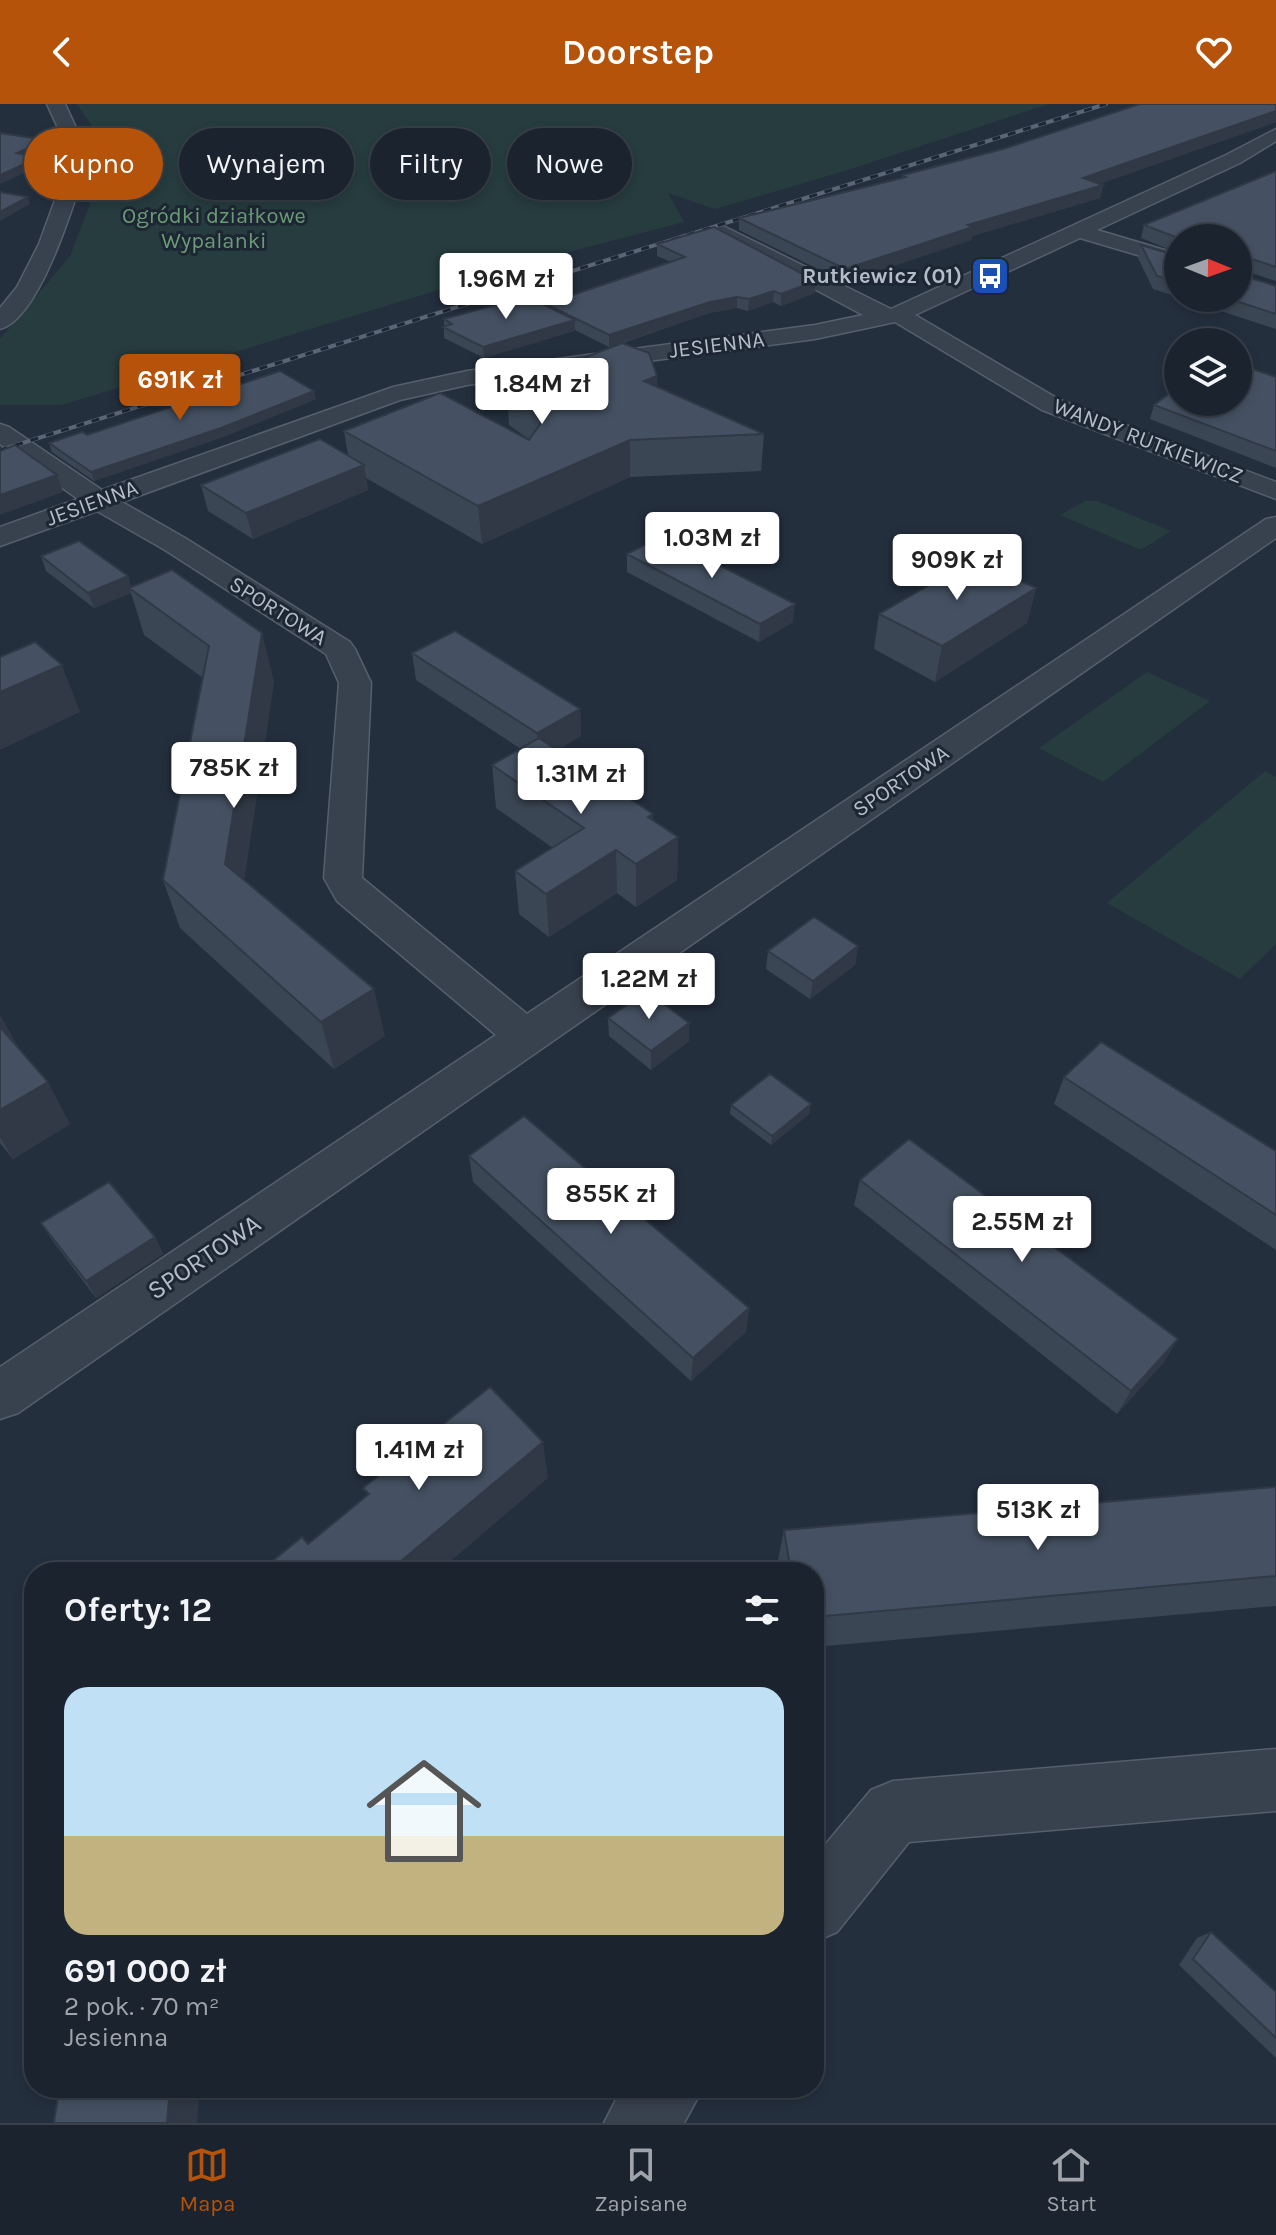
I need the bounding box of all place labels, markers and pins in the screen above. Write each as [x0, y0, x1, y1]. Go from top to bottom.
pin: 1.96M zł [423, 253, 589, 321]
bus stop icon: Rutkiewicz (01) [969, 255, 1011, 297]
place label: Rutkiewicz (01) [802, 263, 962, 289]
pin: 691K zł [106, 354, 254, 422]
pin: 1.84M zł [459, 358, 625, 426]
pin: 1.03M zł [629, 512, 795, 580]
pin: 909K zł [883, 534, 1031, 602]
pin: 785K zł [160, 742, 308, 810]
pin: 1.31M zł [498, 748, 664, 816]
pin: 1.22M zł [566, 953, 732, 1021]
pin: 855K zł [537, 1168, 685, 1236]
pin: 2.55M zł [939, 1196, 1105, 1264]
pin: 1.41M zł [336, 1424, 502, 1492]
pin: 513K zł [964, 1484, 1112, 1552]

